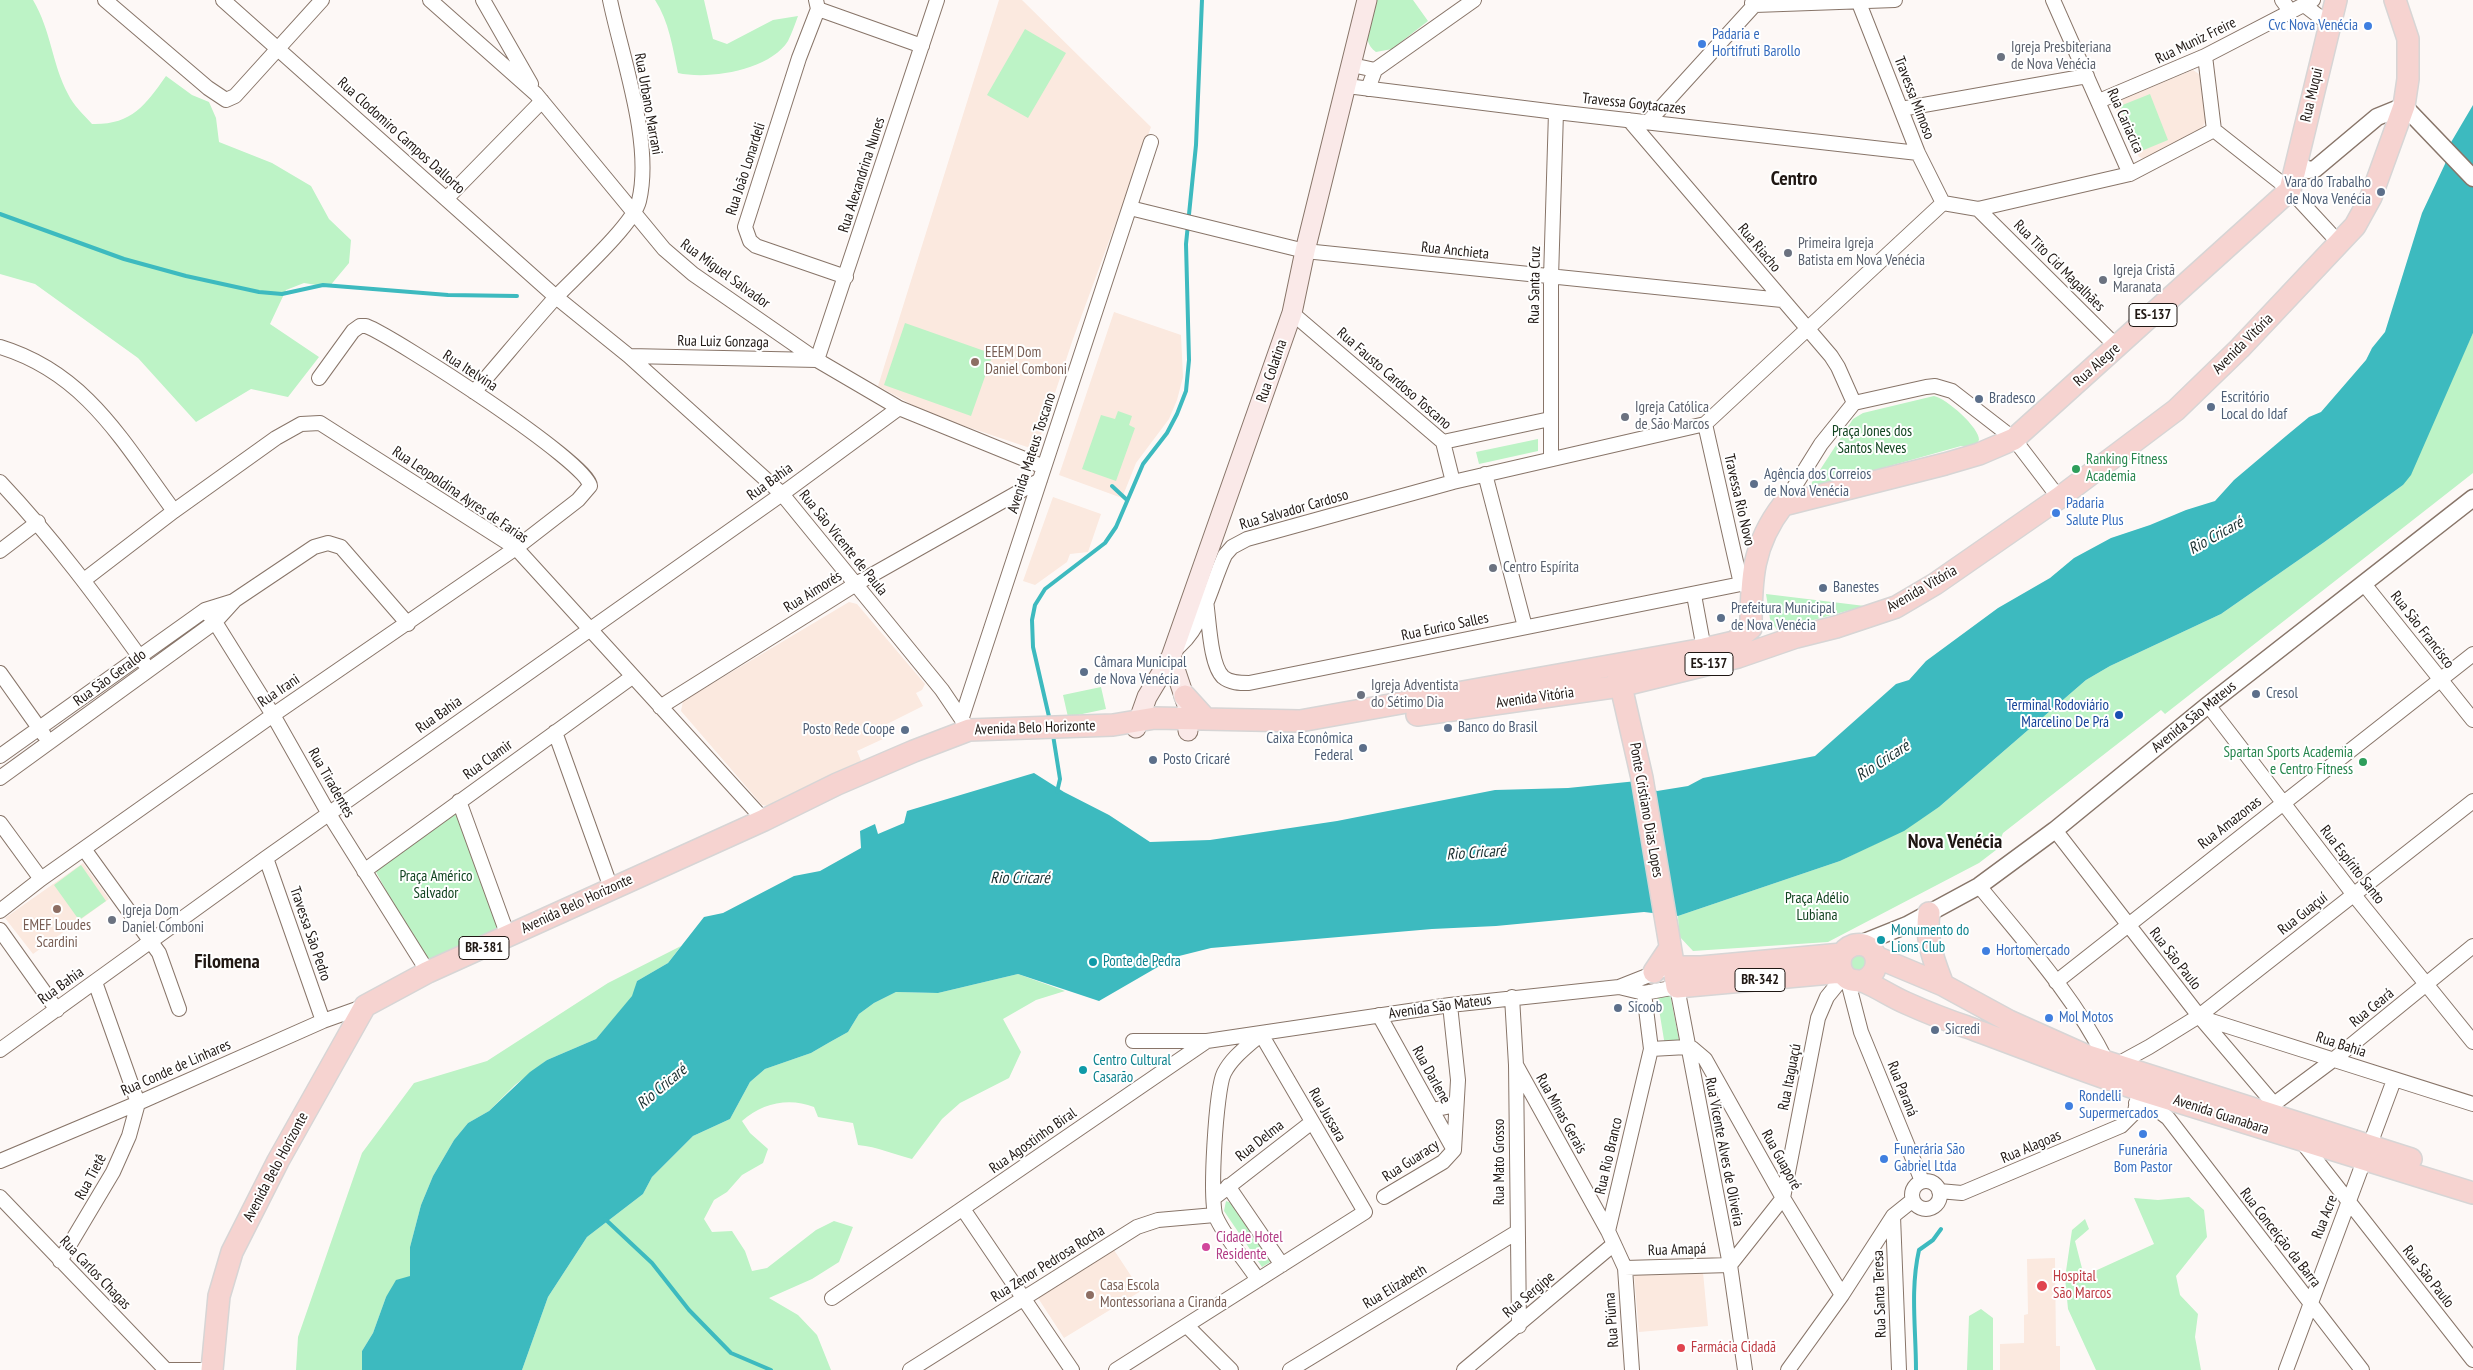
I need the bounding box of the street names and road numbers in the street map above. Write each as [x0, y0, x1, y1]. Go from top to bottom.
street label: Rua Muniz Freire [2153, 14, 2239, 68]
street label: Rua Urbano Marrani [630, 52, 666, 156]
street label: Travessa Mimoso [1890, 54, 1938, 142]
street label: Rua Muqui [2297, 66, 2327, 124]
street label: Rua Clodomiro Campos Dallorto [333, 74, 469, 198]
street label: Rua Cariacica [2103, 86, 2147, 156]
street label: Travessa Goytacazes [1581, 90, 1687, 118]
street label: Rua Alexandrina Nunes [835, 115, 889, 235]
street label: Rua João Lonardeli [722, 120, 770, 218]
street label: Rua Tito Cid Magalhães [2010, 217, 2108, 315]
street label: Rua Riacho [1734, 220, 1784, 276]
street label: Rua Miguel Salvador [677, 235, 773, 313]
street label: Rua Anchieta [1420, 238, 1490, 264]
street label: Rua Santa Cruz [1525, 246, 1545, 324]
road number: ES-137 [2129, 304, 2177, 326]
street label: Avenida Vitória [2209, 310, 2277, 378]
street label: Rua Fausto Cardoso Toscano [1333, 324, 1455, 434]
street label: Rua Luiz Gonzaga [677, 332, 769, 352]
street label: Rua Colatina [1253, 337, 1291, 405]
street label: Rua Alegre [2070, 339, 2124, 391]
street label: Rua Itelvina [439, 347, 501, 395]
street label: Avenida Mateus Toscano [1004, 390, 1060, 516]
street label: Rua Leopoldina Ayres de Farias [388, 443, 532, 547]
street label: Travessa Rio Novo [1720, 452, 1758, 548]
street label: Rua Bahia [744, 459, 796, 505]
street label: Rua Salvador Cardoso [1238, 486, 1350, 534]
street label: Rua São Vicente de Paula [795, 487, 891, 599]
street label: Avenida Vitória [1884, 562, 1960, 616]
street label: Rua Aimorés [781, 567, 845, 617]
street label: Rua São Francisco [2386, 588, 2458, 672]
street label: Rua Eurico Salles [1400, 609, 1490, 645]
street label: Rua São Geraldo [70, 646, 150, 710]
road number: ES-137 [1685, 652, 1733, 676]
street label: Rua Irani [255, 671, 303, 711]
street label: Avenida São Mateus [2148, 677, 2240, 757]
street label: Avenida Vitória [1495, 684, 1575, 712]
street label: Rua Bahia [413, 693, 465, 737]
street label: Avenida Belo Horizonte [974, 717, 1096, 739]
street label: Rua Clamir [460, 736, 516, 784]
street label: Ponte Cristiano Dias Lopes [1625, 741, 1667, 879]
street label: Rua Tiradentes [304, 745, 358, 821]
street label: Rua Amazonas [2195, 793, 2265, 853]
street label: Rua Espírito Santo [2316, 822, 2388, 908]
street label: Avenida Belo Horizonte [518, 870, 636, 938]
street label: Travessa São Pedro [285, 884, 335, 984]
street label: Rua Guaçuí [2275, 889, 2331, 939]
street label: Rua São Paulo [2145, 924, 2205, 994]
road number: BR-381 [459, 936, 509, 960]
street label: Rua Bahia [35, 963, 87, 1009]
road number: BR-342 [1735, 968, 1785, 992]
street label: Rua Ceará [2346, 985, 2398, 1031]
street label: Avenida São Mateus [1387, 991, 1493, 1023]
street label: Rua Bahia [2314, 1028, 2368, 1062]
street label: Rua Conde de Linhares [118, 1036, 234, 1100]
street label: Rua Itaguaçú [1775, 1042, 1805, 1112]
street label: Rua Darlene [1408, 1043, 1454, 1107]
street label: Rua Paraná [1883, 1059, 1921, 1119]
street label: Rua Minas Gerais [1532, 1071, 1590, 1157]
street label: Rua Vicente Alves de Oliveira [1701, 1076, 1747, 1228]
street label: Rua Jussara [1304, 1085, 1350, 1145]
street label: Avenida Guanabara [2171, 1091, 2271, 1139]
street label: Rua Agostinho Biral [986, 1104, 1080, 1178]
street label: Avenida Belo Horizonte [240, 1109, 312, 1225]
street label: Rua Rio Branco [1591, 1116, 1627, 1196]
street label: Rua Delma [1232, 1117, 1288, 1165]
street label: Rua Mato Grosso [1491, 1119, 1509, 1205]
street label: Rua Alagoas [1998, 1126, 2064, 1168]
street label: Rua Guaporé [1757, 1127, 1805, 1193]
street label: Rua Guaracy [1379, 1136, 1443, 1186]
street label: Rua Tietê [71, 1151, 111, 1203]
street label: Rua Conceição da Barra [2236, 1185, 2324, 1291]
street label: Rua Acre [2308, 1193, 2342, 1241]
street label: Rua Zenor Pedrosa Rocha [988, 1222, 1108, 1306]
street label: Rua Carlos Chagas [56, 1233, 134, 1313]
street label: Rua Amapá [1648, 1240, 1706, 1260]
street label: Rua São Paulo [2398, 1242, 2458, 1312]
street label: Rua Santa Teresa [1869, 1250, 1891, 1338]
street label: Rua Elizabeth [1360, 1261, 1430, 1313]
street label: Rua Sergipe [1499, 1268, 1559, 1322]
street label: Rua Piúma [1601, 1292, 1623, 1348]

